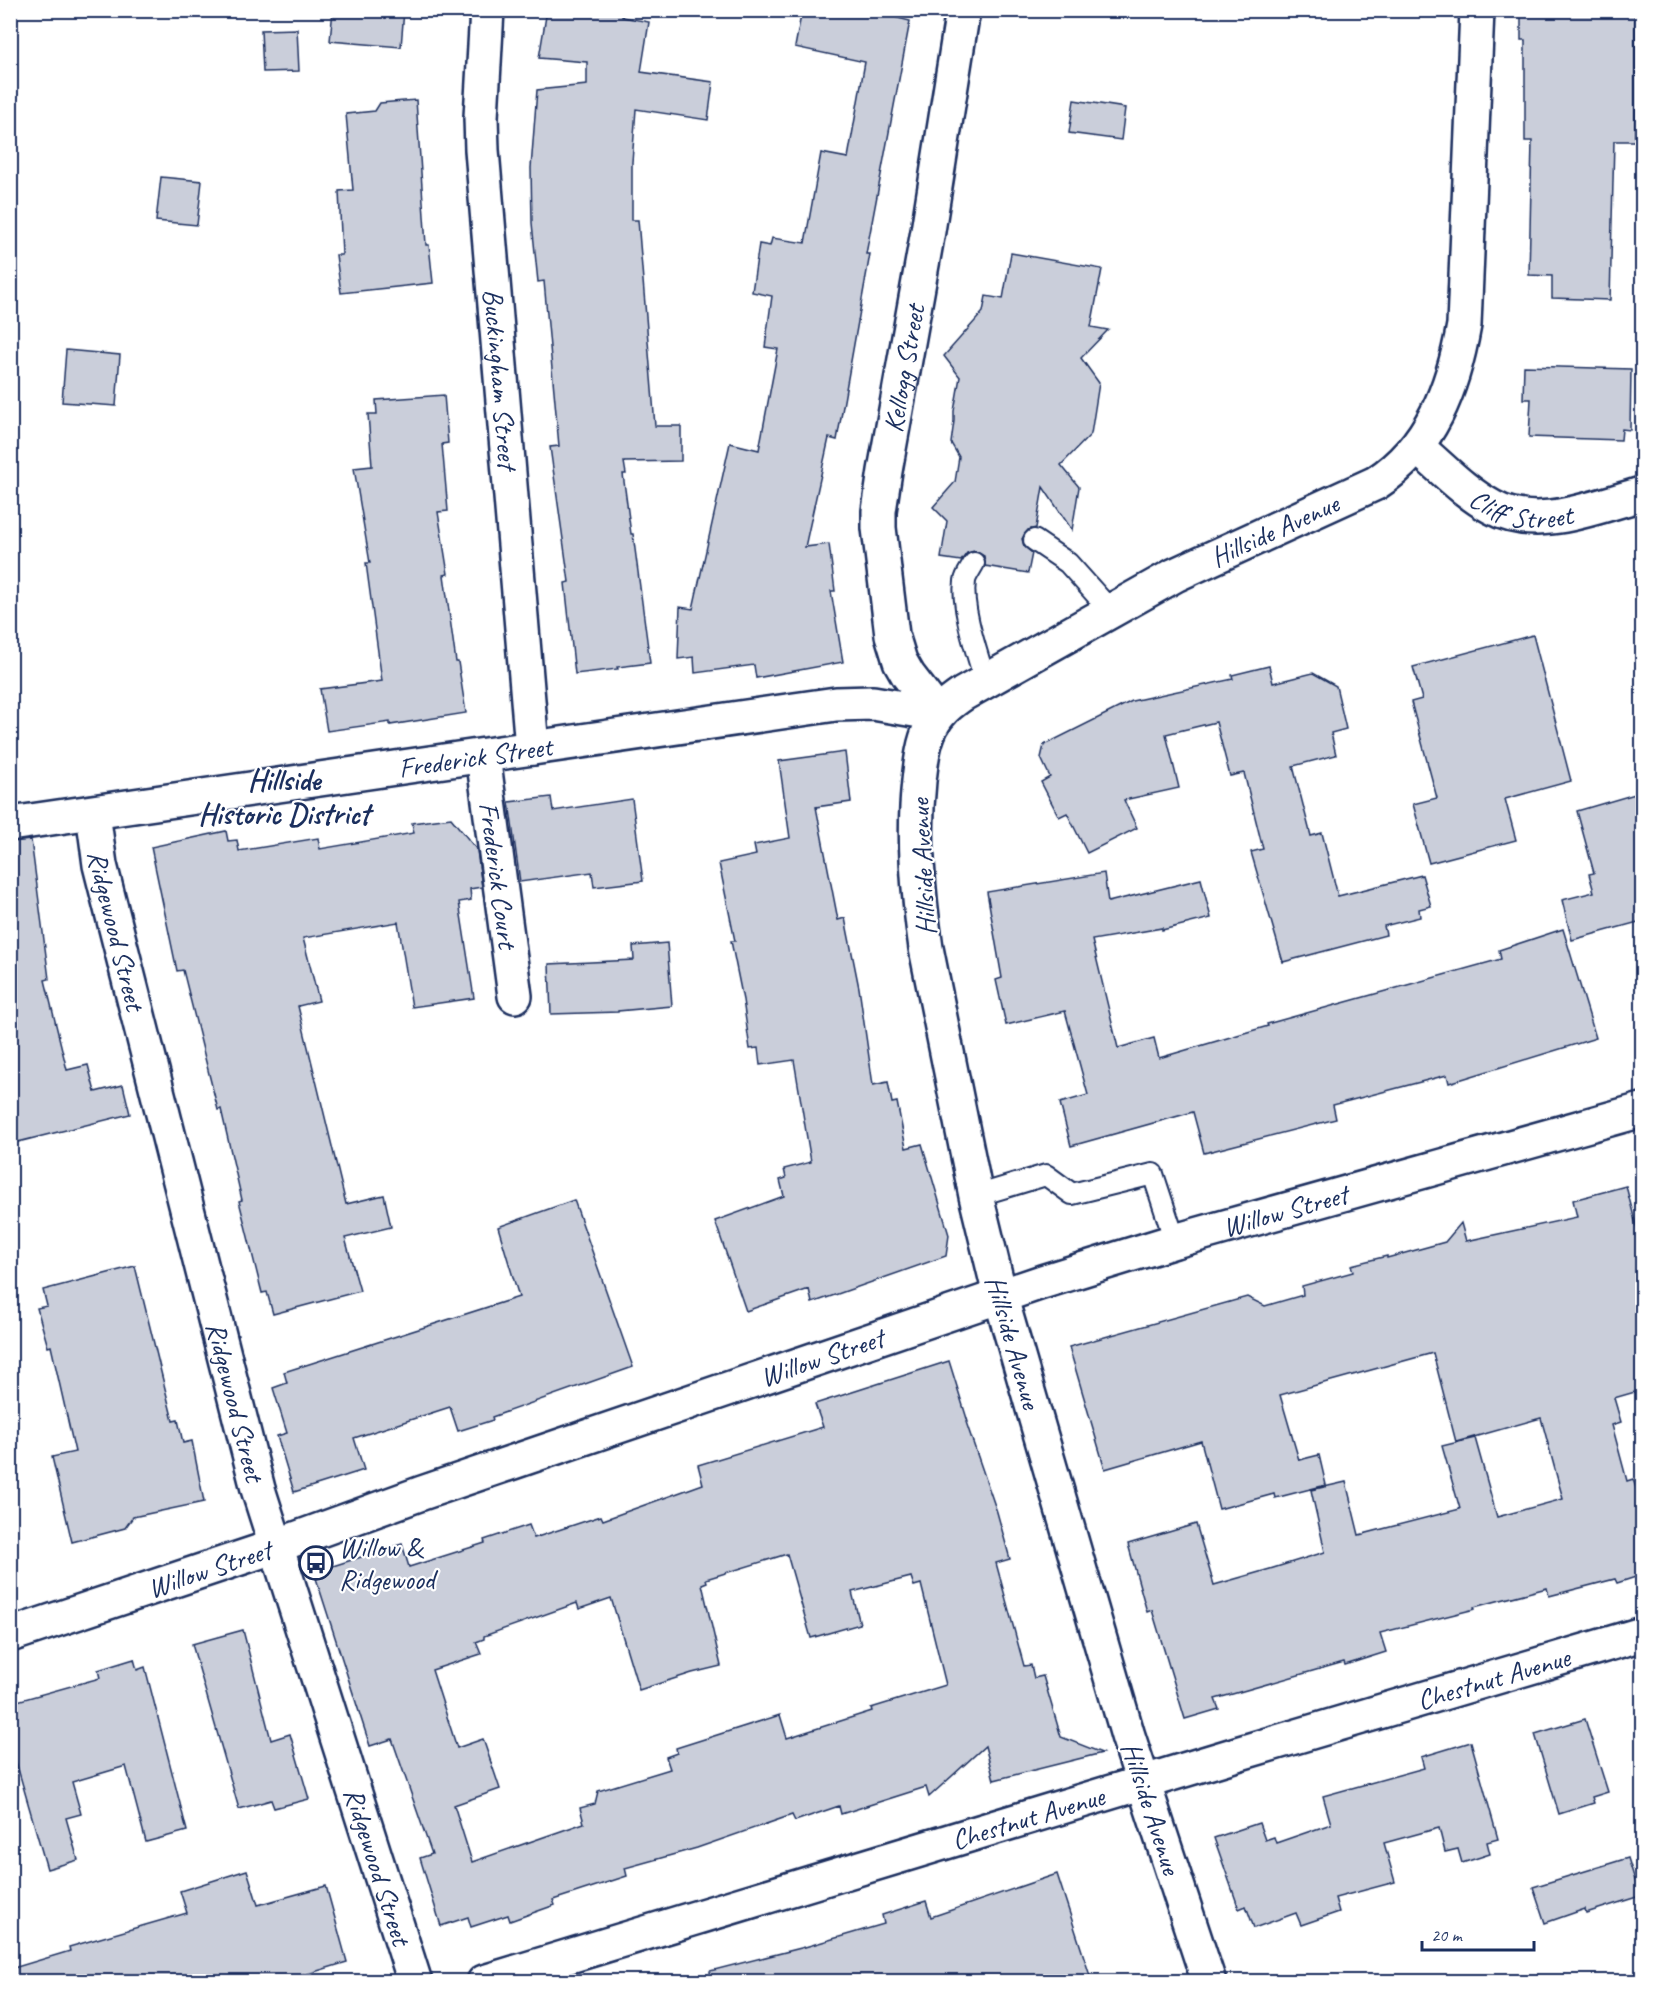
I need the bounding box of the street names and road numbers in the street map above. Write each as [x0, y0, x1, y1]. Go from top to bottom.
street label: Buckingham Street [476, 288, 526, 474]
street label: Kellogg Street [875, 299, 933, 435]
street label: Cliff Street [1463, 481, 1578, 536]
street label: Hillside Avenue [1205, 485, 1346, 574]
street label: Frederick Street [396, 728, 557, 785]
street label: Hillside Avenue [901, 796, 944, 936]
street label: Frederick Court [471, 800, 526, 953]
street label: Ridgewood Street [80, 849, 154, 1016]
street label: Willow Street [1219, 1176, 1355, 1245]
street label: Hillside Avenue [978, 1272, 1050, 1415]
street label: Ridgewood Street [198, 1318, 273, 1488]
street label: Willow Street [756, 1319, 892, 1395]
street label: Willow Street [143, 1531, 279, 1606]
street label: Chestnut Avenue [1413, 1639, 1576, 1718]
street label: Hillside Avenue [1114, 1738, 1190, 1880]
street label: Chestnut Avenue [947, 1778, 1110, 1857]
street label: Ridgewood Street [336, 1783, 420, 1952]

